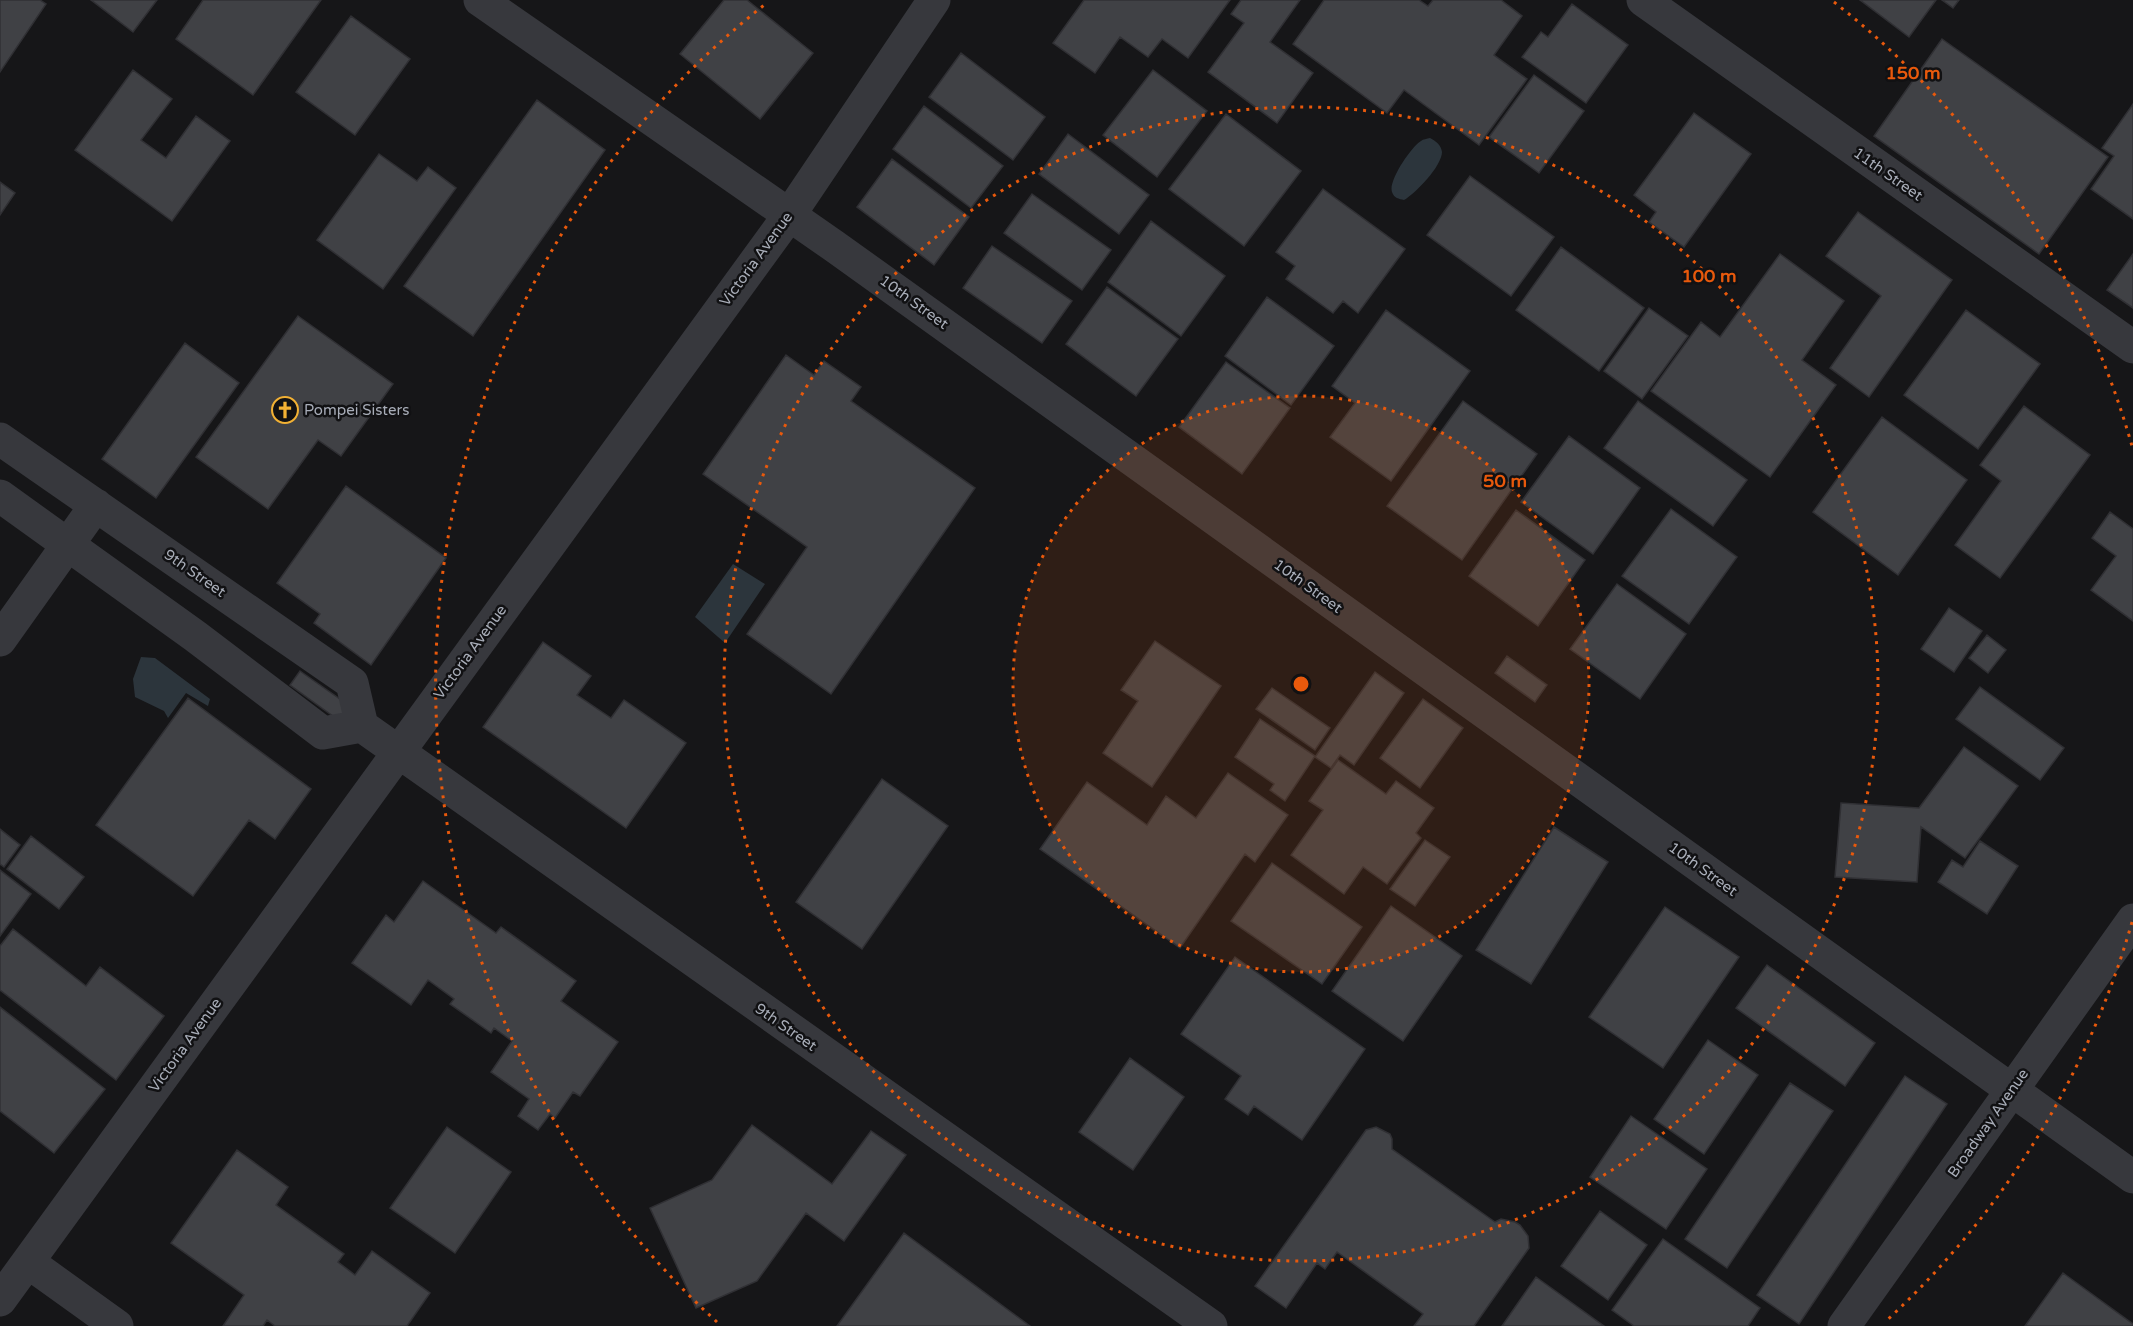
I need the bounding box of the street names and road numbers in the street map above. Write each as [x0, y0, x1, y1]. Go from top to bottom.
street label: 11th Street [1850, 144, 1926, 205]
street label: Victoria Avenue [716, 208, 796, 310]
street label: 10th Street [876, 271, 952, 333]
street label: 9th Street [161, 545, 229, 601]
street label: 10th Street [1270, 555, 1346, 617]
street label: Victoria Avenue [430, 601, 510, 703]
street label: 10th Street [1665, 838, 1741, 900]
street label: Victoria Avenue [145, 994, 225, 1096]
street label: 9th Street [752, 999, 820, 1055]
street label: Broadway Avenue [1944, 1065, 2032, 1181]

